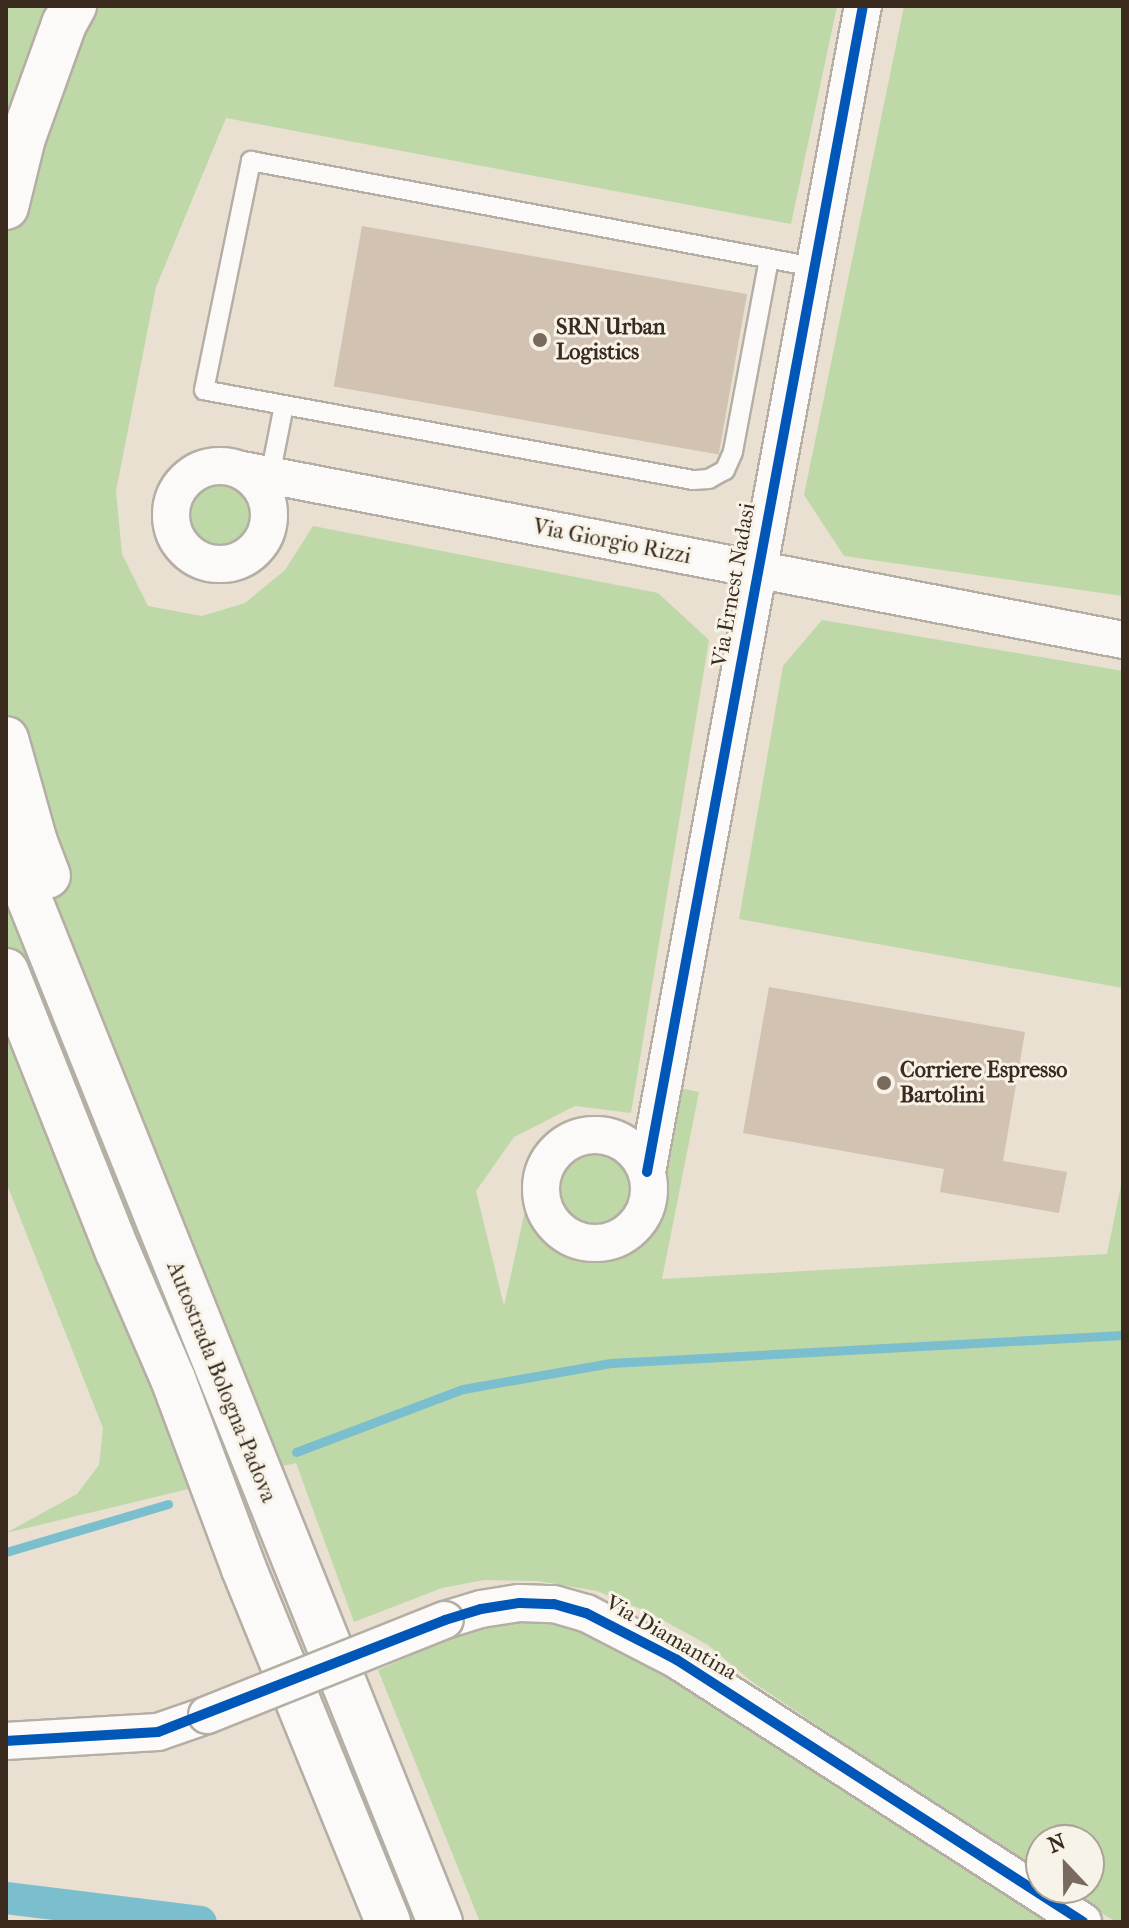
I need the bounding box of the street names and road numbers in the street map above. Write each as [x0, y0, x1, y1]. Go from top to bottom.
street label: Via Ernest Nadasi [707, 501, 761, 669]
street label: Via Giorgio Rizzi [531, 514, 693, 570]
street label: Autostrada Bologna-Padova [161, 1258, 281, 1506]
street label: Via Diamantina [601, 1590, 741, 1686]

